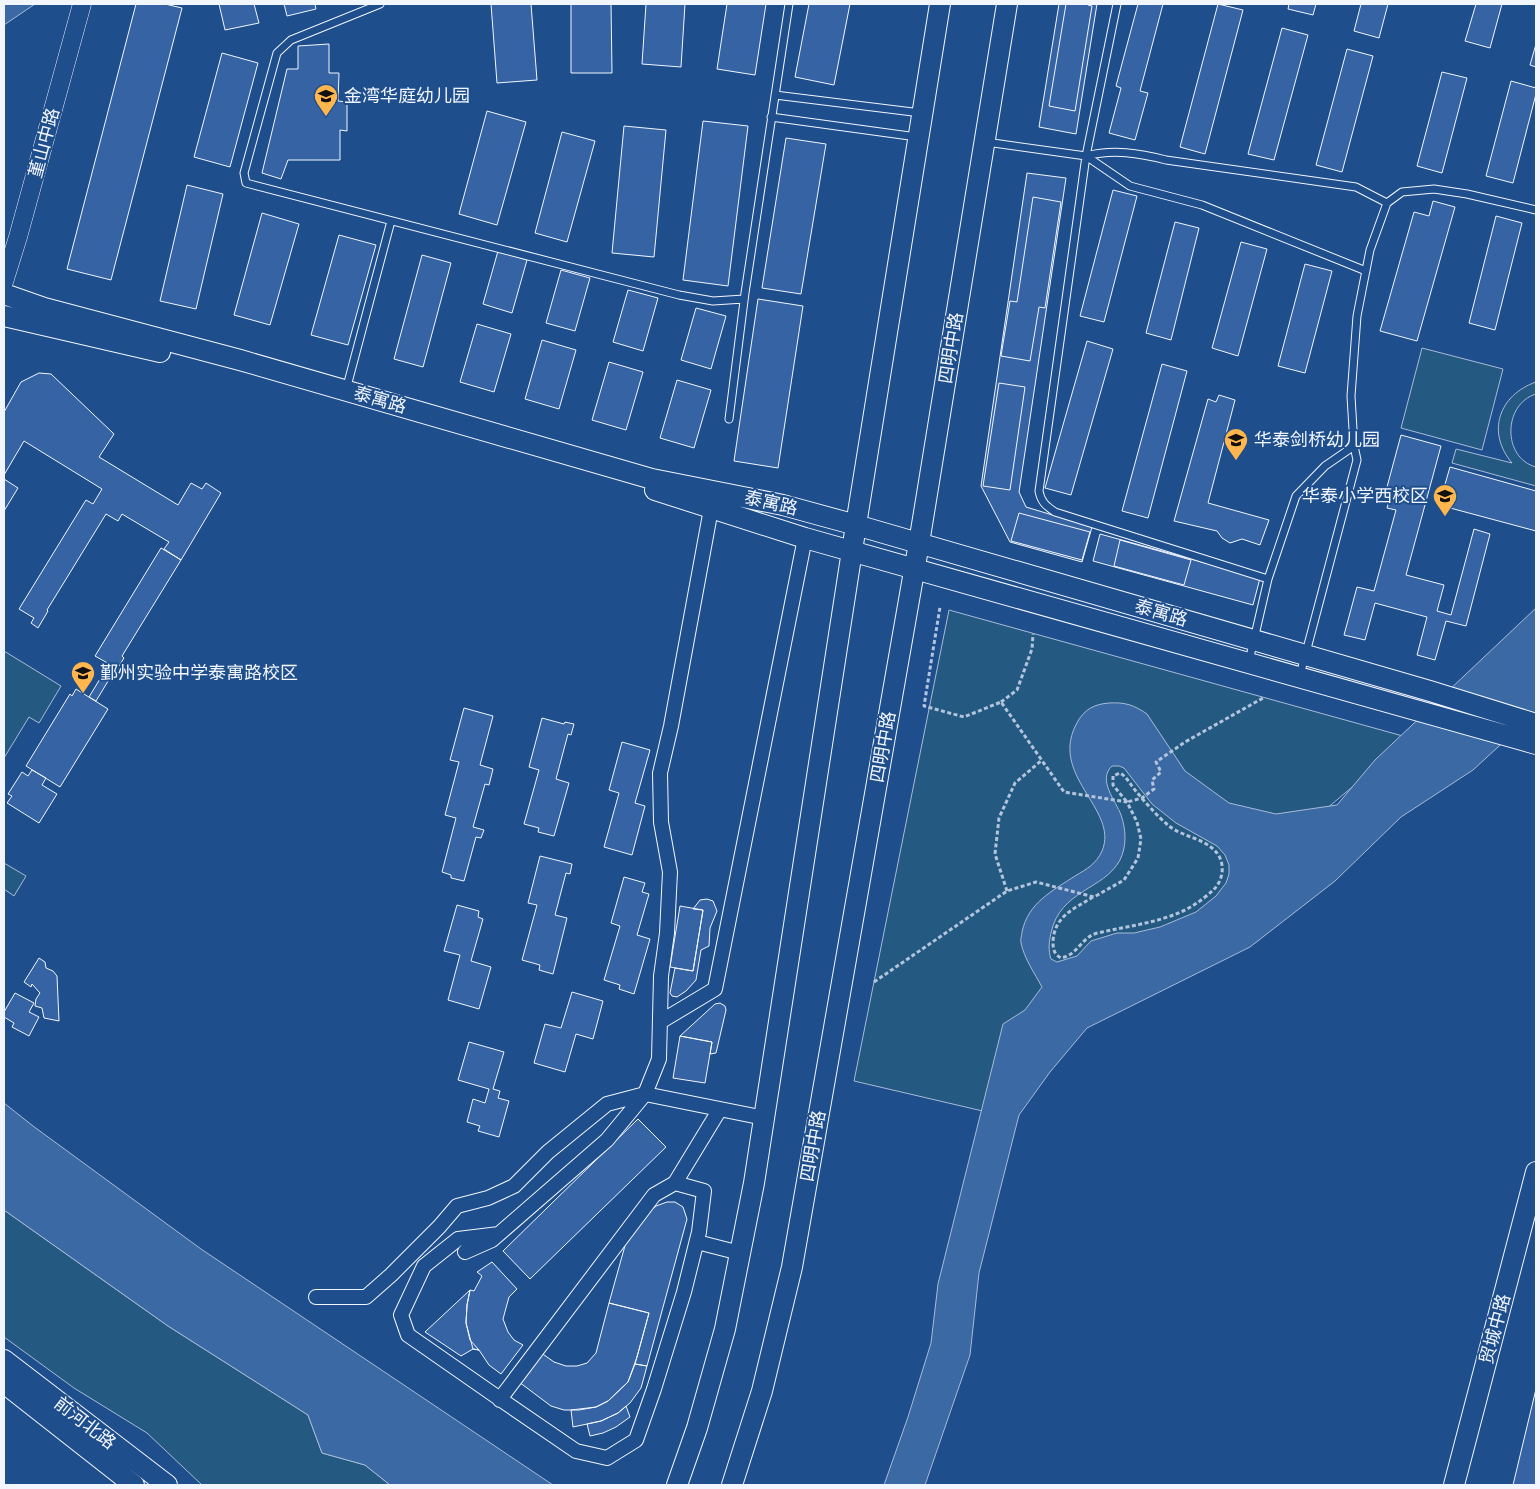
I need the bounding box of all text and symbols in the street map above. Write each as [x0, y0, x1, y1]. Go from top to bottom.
school or university icon: 金湾华庭幼儿园 [313, 83, 339, 117]
place label: 金湾华庭幼儿园 [344, 85, 470, 107]
street label: 堇山中路 [24, 105, 64, 181]
street label: 四明中路 [935, 311, 967, 385]
street label: 泰寓路 [351, 382, 409, 418]
school or university icon: 华泰剑桥幼儿园 [1223, 427, 1249, 461]
place label: 华泰剑桥幼儿园 [1254, 429, 1380, 451]
school or university icon: 华泰小学西校区 [1432, 483, 1458, 517]
place label: 华泰小学西校区 [1302, 485, 1428, 507]
street label: 泰寓路 [742, 486, 800, 520]
street label: 泰寓路 [1132, 595, 1190, 631]
school or university icon: 鄞州实验中学泰寓路校区 [70, 660, 96, 694]
place label: 鄞州实验中学泰寓路校区 [100, 662, 298, 684]
street label: 四明中路 [866, 710, 900, 784]
street label: 四明中路 [796, 1109, 830, 1183]
street label: 贸城中路 [1475, 1291, 1515, 1367]
street label: 前河北路 [50, 1392, 120, 1454]

